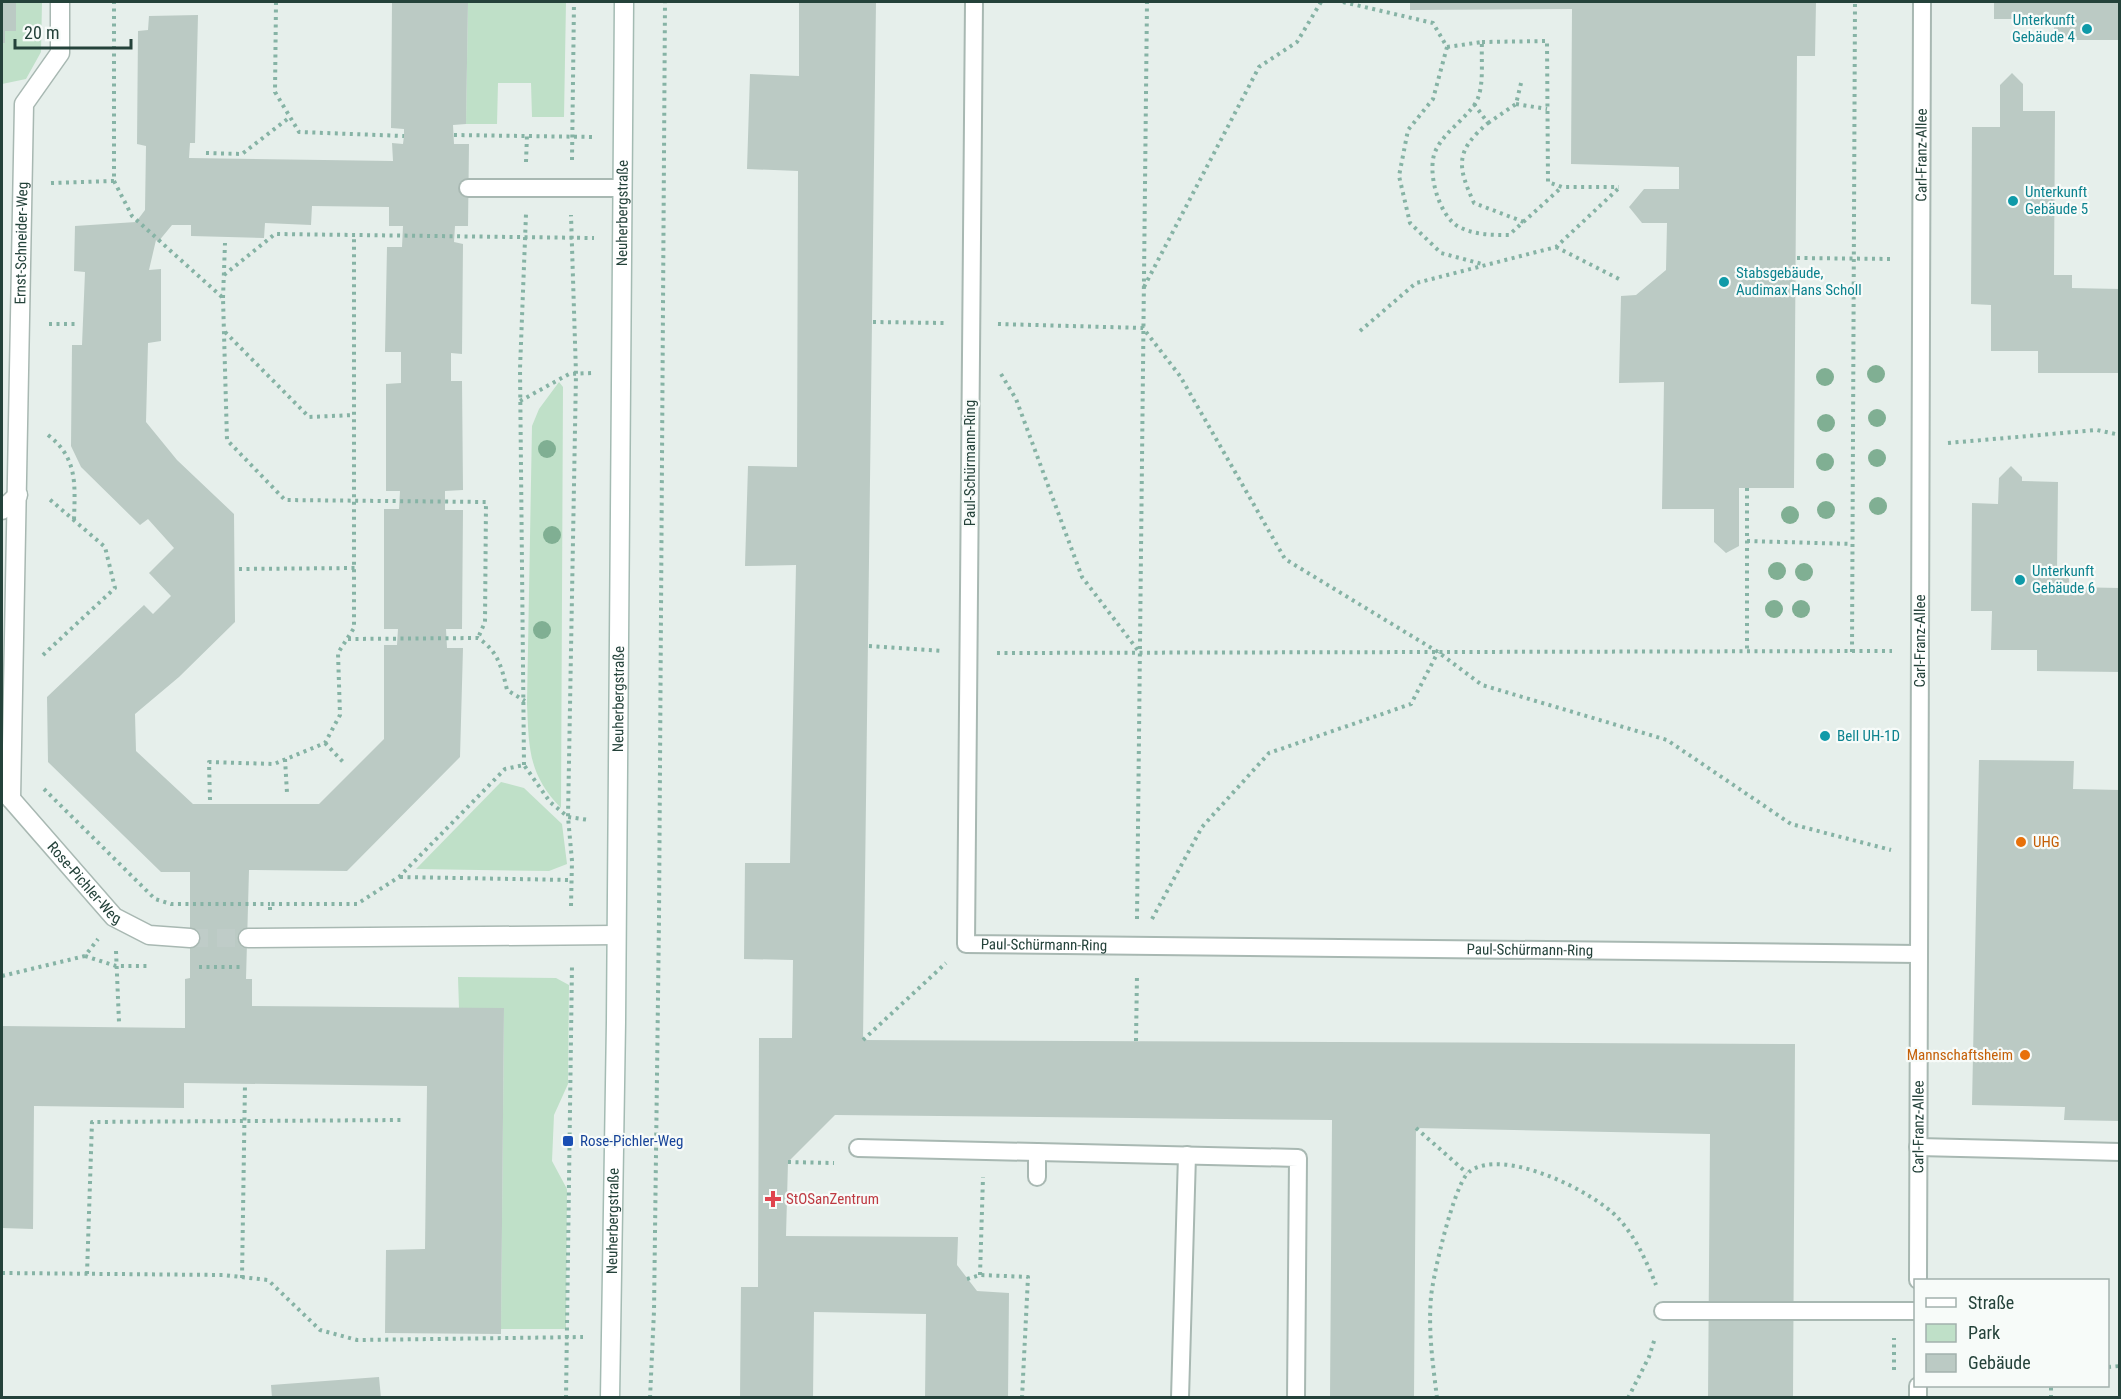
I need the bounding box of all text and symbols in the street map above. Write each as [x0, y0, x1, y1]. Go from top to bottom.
place label: Unterkunft Gebäude 4 [2012, 11, 2075, 46]
scale bar [15, 12, 130, 50]
text: 20 m [24, 22, 59, 43]
marker: Unterkunft Gebäude 4 [2080, 22, 2094, 36]
street label: Carl-Franz-Allee [1912, 108, 1931, 202]
street label: Neuherbergstraße [613, 160, 632, 266]
street label: Ernst-Schneider-Weg [11, 182, 32, 305]
place label: Unterkunft Gebäude 5 [2025, 183, 2088, 218]
marker: Unterkunft Gebäude 5 [2006, 194, 2020, 208]
place label: Stabsgebäude, Audimax Hans Scholl [1736, 264, 1862, 299]
marker: Stabsgebäude, Audimax Hans Scholl [1717, 275, 1731, 289]
street label: Paul-Schürmann-Ring [961, 400, 979, 526]
place label: Unterkunft Gebäude 6 [2032, 562, 2095, 597]
marker: Unterkunft Gebäude 6 [2013, 573, 2027, 587]
street label: Carl-Franz-Allee [1911, 594, 1929, 688]
street label: Neuherbergstraße [609, 646, 628, 752]
place label: Bell UH-1D [1837, 727, 1900, 745]
marker: Bell UH-1D [1818, 729, 1832, 743]
place label: UHG [2033, 833, 2060, 851]
marker: UHG [2014, 835, 2028, 849]
street label: Rose-Pichler-Weg [43, 838, 124, 928]
street label: Paul-Schürmann-Ring [981, 935, 1107, 954]
street label: Paul-Schürmann-Ring [1467, 940, 1593, 960]
place label: Mannschaftsheim [1907, 1046, 2013, 1064]
marker: Mannschaftsheim [2018, 1048, 2032, 1062]
street label: Carl-Franz-Allee [1909, 1080, 1928, 1174]
place label: Rose-Pichler-Weg [580, 1132, 683, 1150]
marker: Rose-Pichler-Weg [561, 1134, 575, 1148]
street label: Neuherbergstraße [603, 1168, 623, 1274]
marker: StOSanZentrum [764, 1190, 782, 1208]
place label: StOSanZentrum [786, 1190, 879, 1208]
legend [1914, 1279, 2109, 1387]
text: Straße [1968, 1292, 2014, 1313]
text: Park [1968, 1322, 2000, 1343]
text: Gebäude [1968, 1352, 2031, 1373]

